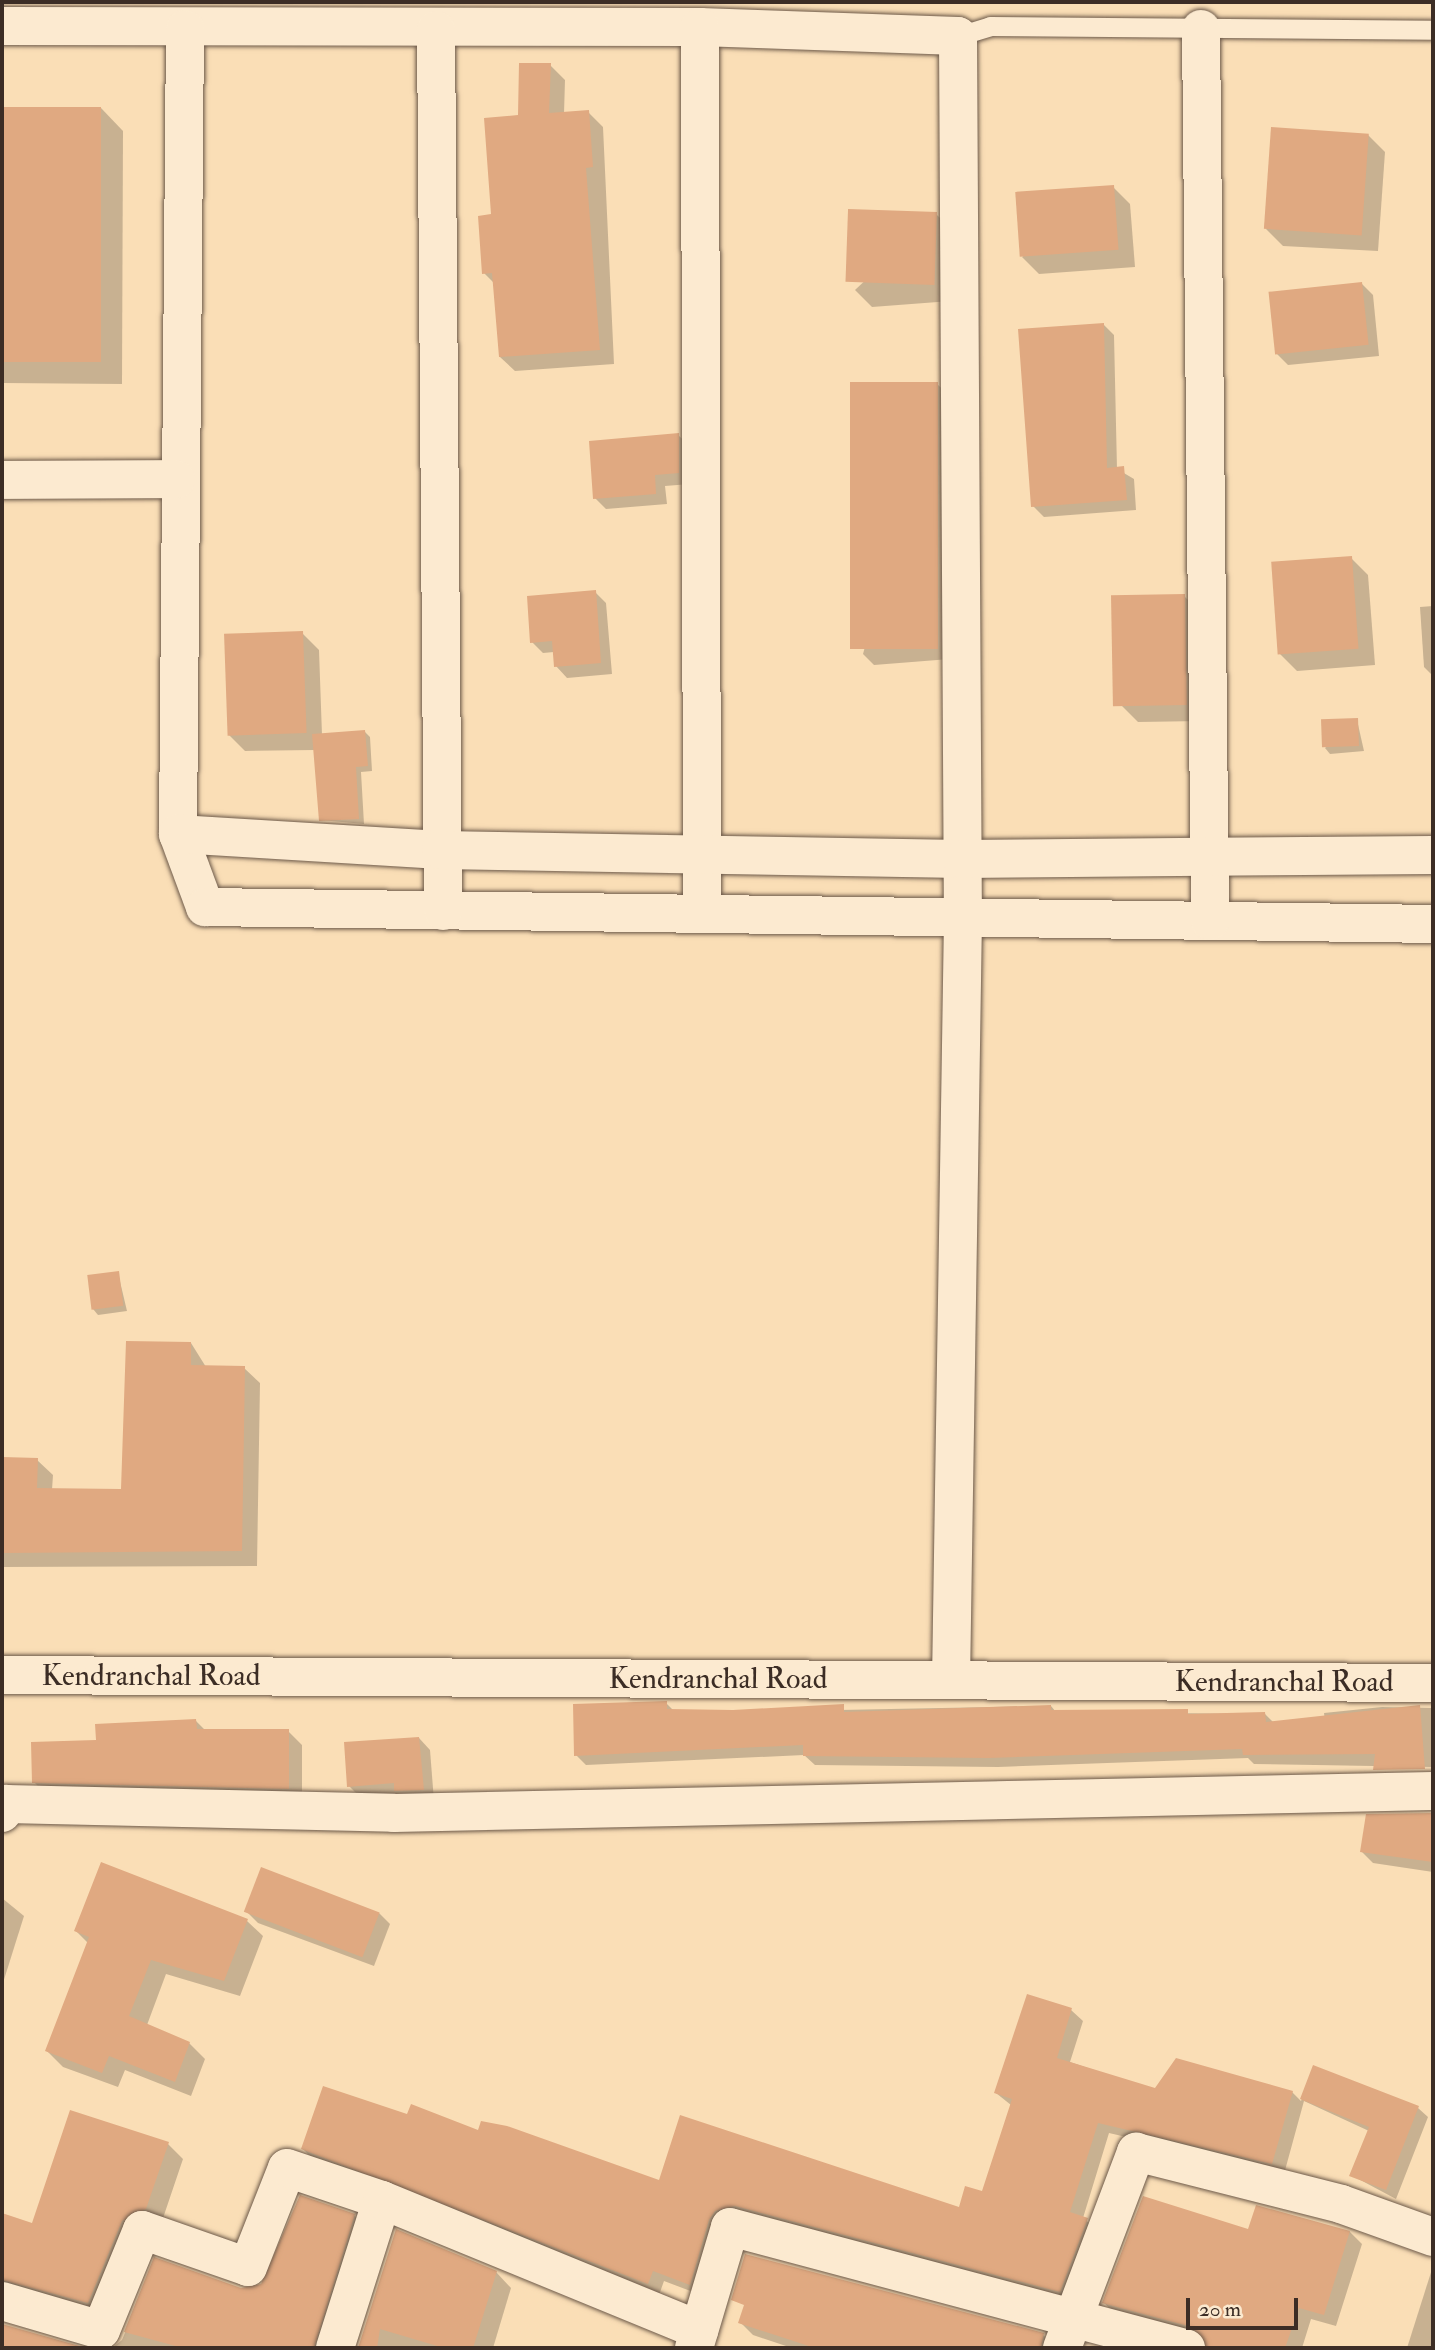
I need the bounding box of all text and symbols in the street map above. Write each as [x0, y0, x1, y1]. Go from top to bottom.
street label: Kendranchal Road [41, 1658, 261, 1694]
street label: Kendranchal Road [608, 1661, 828, 1697]
street label: Kendranchal Road [1174, 1664, 1394, 1700]
scale bar [1190, 2284, 1302, 2328]
text: 20 m [1199, 2296, 1241, 2323]

